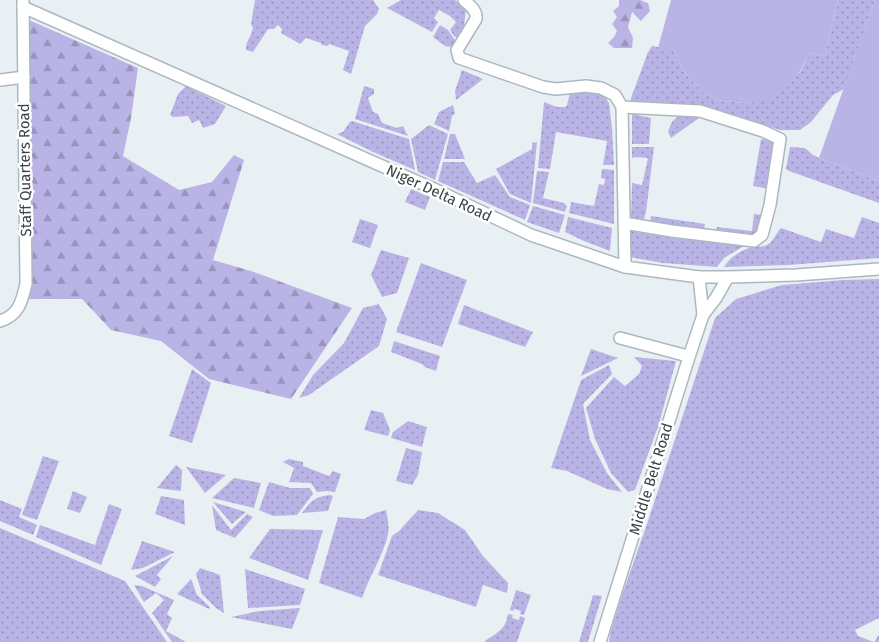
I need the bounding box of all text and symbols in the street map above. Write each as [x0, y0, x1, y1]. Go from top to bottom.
street label: Staff Quarters Road [15, 103, 35, 237]
street label: Niger Delta Road [383, 161, 495, 225]
street label: Middle Belt Road [625, 421, 677, 537]

